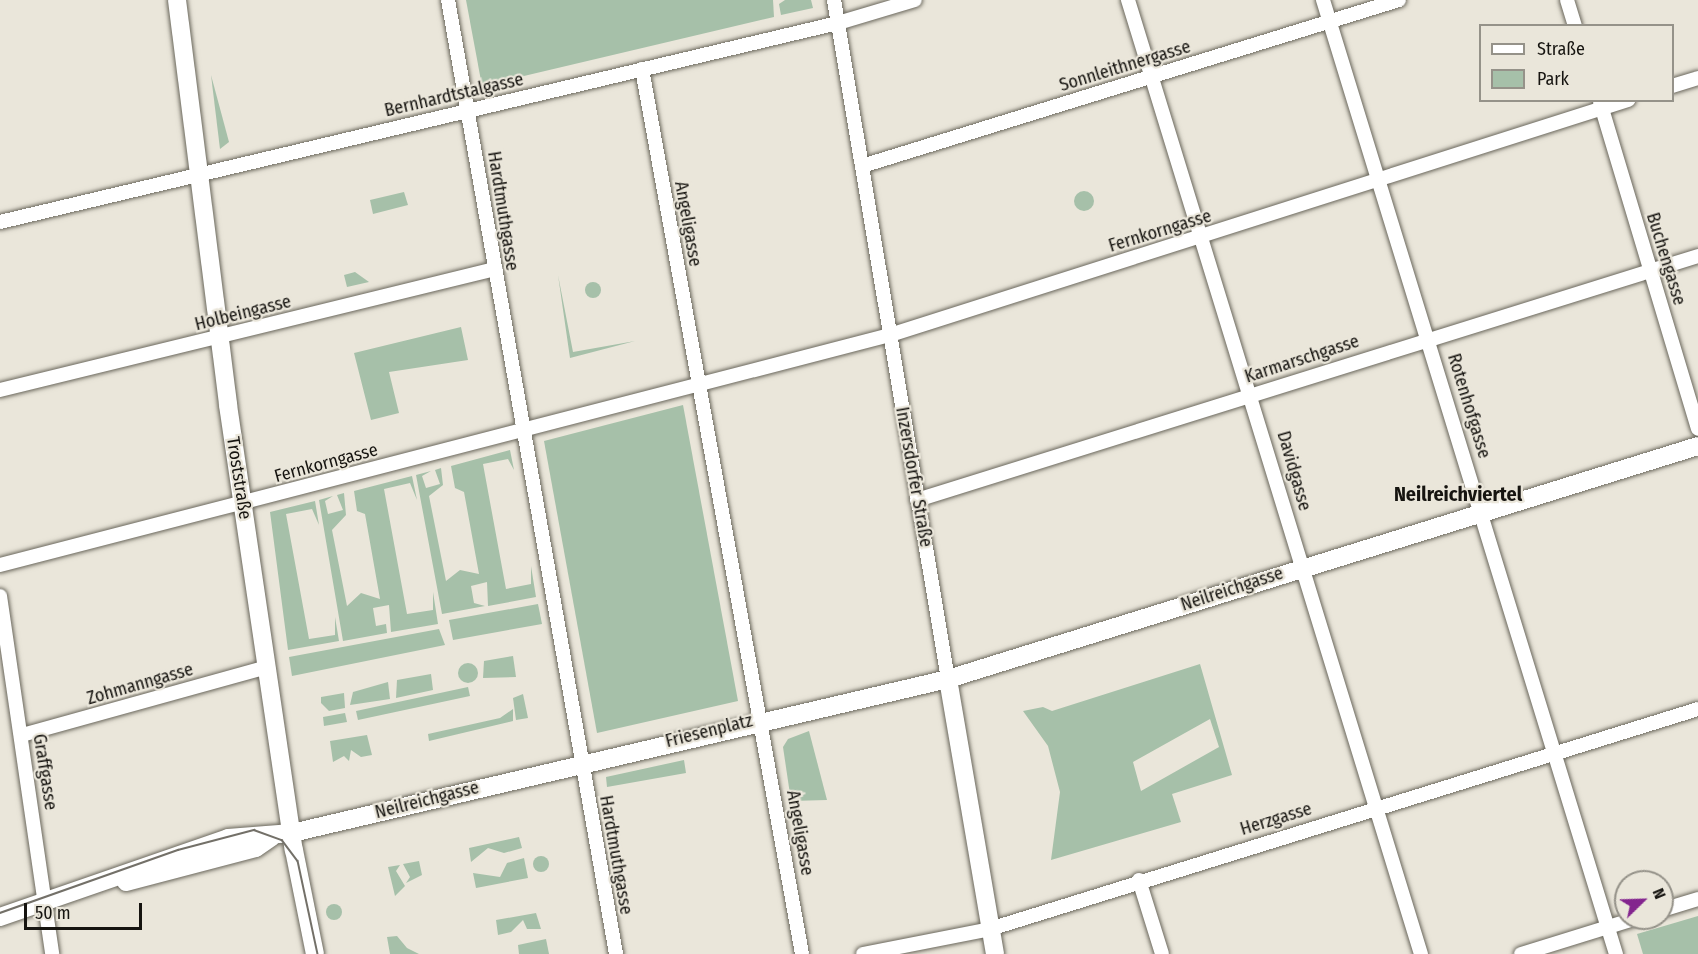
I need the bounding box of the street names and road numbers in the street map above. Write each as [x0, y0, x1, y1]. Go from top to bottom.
street label: Sonnleithnergasse [1057, 36, 1193, 96]
street label: Bernhardtstalgasse [382, 69, 526, 121]
street label: Hardtmuthgasse [483, 150, 523, 272]
street label: Angeligasse [670, 180, 706, 268]
street label: Fernkorngasse [1106, 205, 1214, 257]
street label: Buchengasse [1642, 210, 1690, 308]
street label: Holbeingasse [193, 291, 293, 335]
street label: Karmarschgasse [1242, 330, 1362, 388]
street label: Rotenhofgasse [1443, 351, 1495, 461]
street label: Inzersdorfer Straße [891, 405, 937, 549]
street label: Davidgasse [1272, 429, 1316, 513]
street label: Troststraße [222, 435, 256, 521]
street label: Fernkorngasse [272, 439, 380, 487]
street label: Neilreichgasse [1178, 562, 1286, 616]
street label: Zohmanngasse [84, 659, 196, 709]
street label: Friesenplatz [663, 710, 755, 752]
street label: Graffgasse [28, 732, 62, 812]
street label: Neilreichgasse [373, 777, 481, 823]
street label: Angeligasse [782, 789, 818, 877]
street label: Hardtmuthgasse [595, 794, 637, 916]
street label: Herzgasse [1238, 798, 1314, 840]

